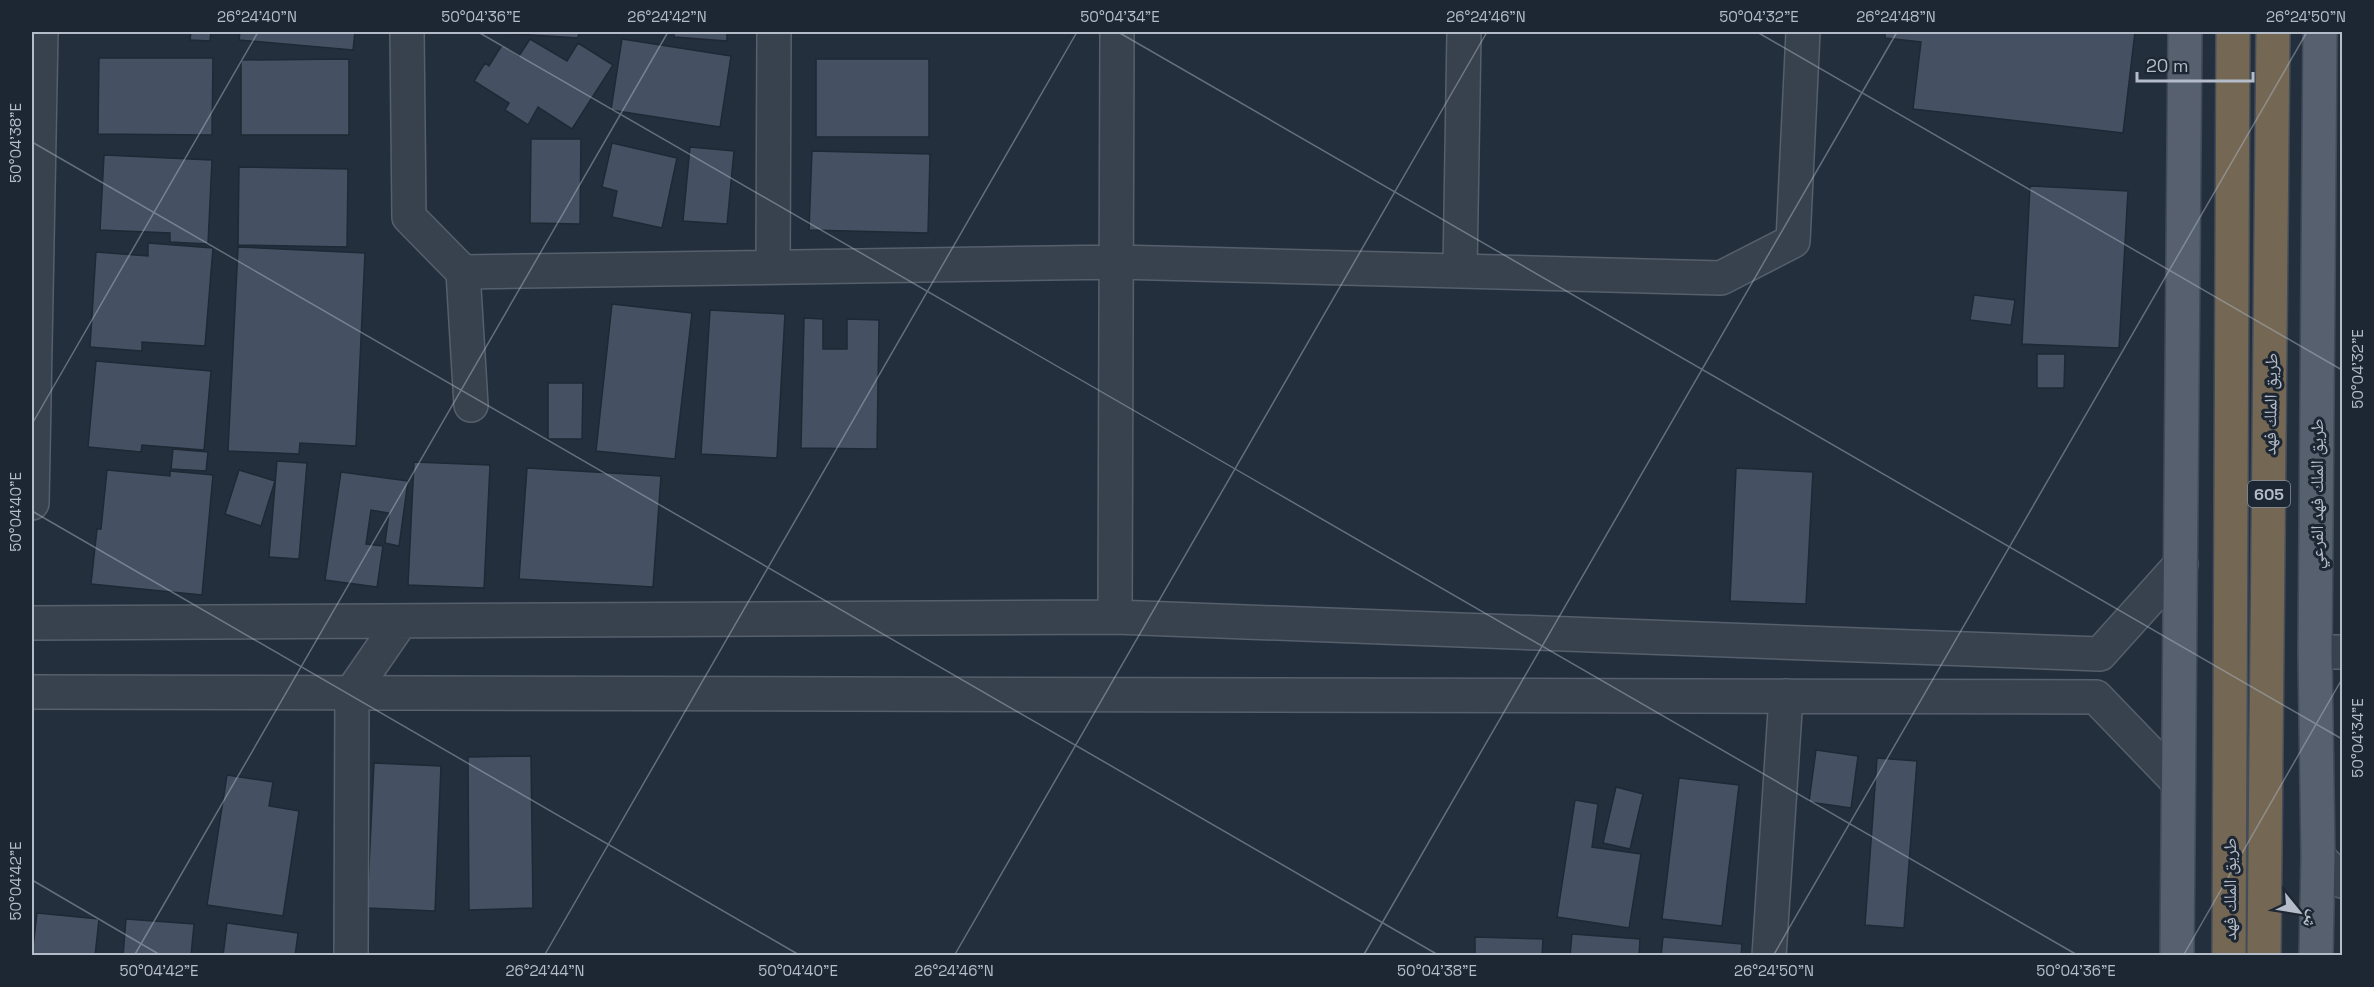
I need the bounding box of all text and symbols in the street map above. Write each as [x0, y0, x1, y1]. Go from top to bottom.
text: 26°24'40"N [217, 7, 297, 26]
text: 50°04'36"E [441, 7, 521, 26]
text: 26°24'42"N [627, 7, 707, 26]
text: 50°04'34"E [1080, 7, 1160, 26]
text: 26°24'46"N [1446, 7, 1526, 26]
text: 50°04'32"E [1719, 7, 1799, 26]
text: 26°24'48"N [1856, 7, 1936, 26]
text: 26°24'50"N [2266, 7, 2346, 26]
scale bar [2137, 45, 2252, 83]
text: 20 m [2146, 54, 2189, 77]
text: 50°04'38"E [6, 103, 25, 183]
text: 50°04'32"E [2348, 329, 2367, 409]
street label: طريق الملك فهد [2258, 353, 2282, 455]
street label: طريق الملك فهد الفرعي [2305, 419, 2331, 569]
text: 50°04'40"E [6, 472, 25, 552]
road number: 605 [2248, 481, 2290, 507]
text: 50°04'34"E [2348, 698, 2367, 778]
street label: طريق الملك فهد [2218, 838, 2241, 940]
text: 50°04'42"E [6, 841, 25, 921]
north arrow [2269, 882, 2329, 942]
text: ش [2298, 907, 2325, 932]
text: 50°04'42"E [119, 961, 199, 980]
text: 26°24'44"N [505, 961, 585, 980]
text: 50°04'40"E [758, 961, 838, 980]
text: 26°24'46"N [914, 961, 994, 980]
text: 50°04'38"E [1397, 961, 1477, 980]
text: 26°24'50"N [1734, 961, 1814, 980]
text: 50°04'36"E [2036, 961, 2116, 980]

